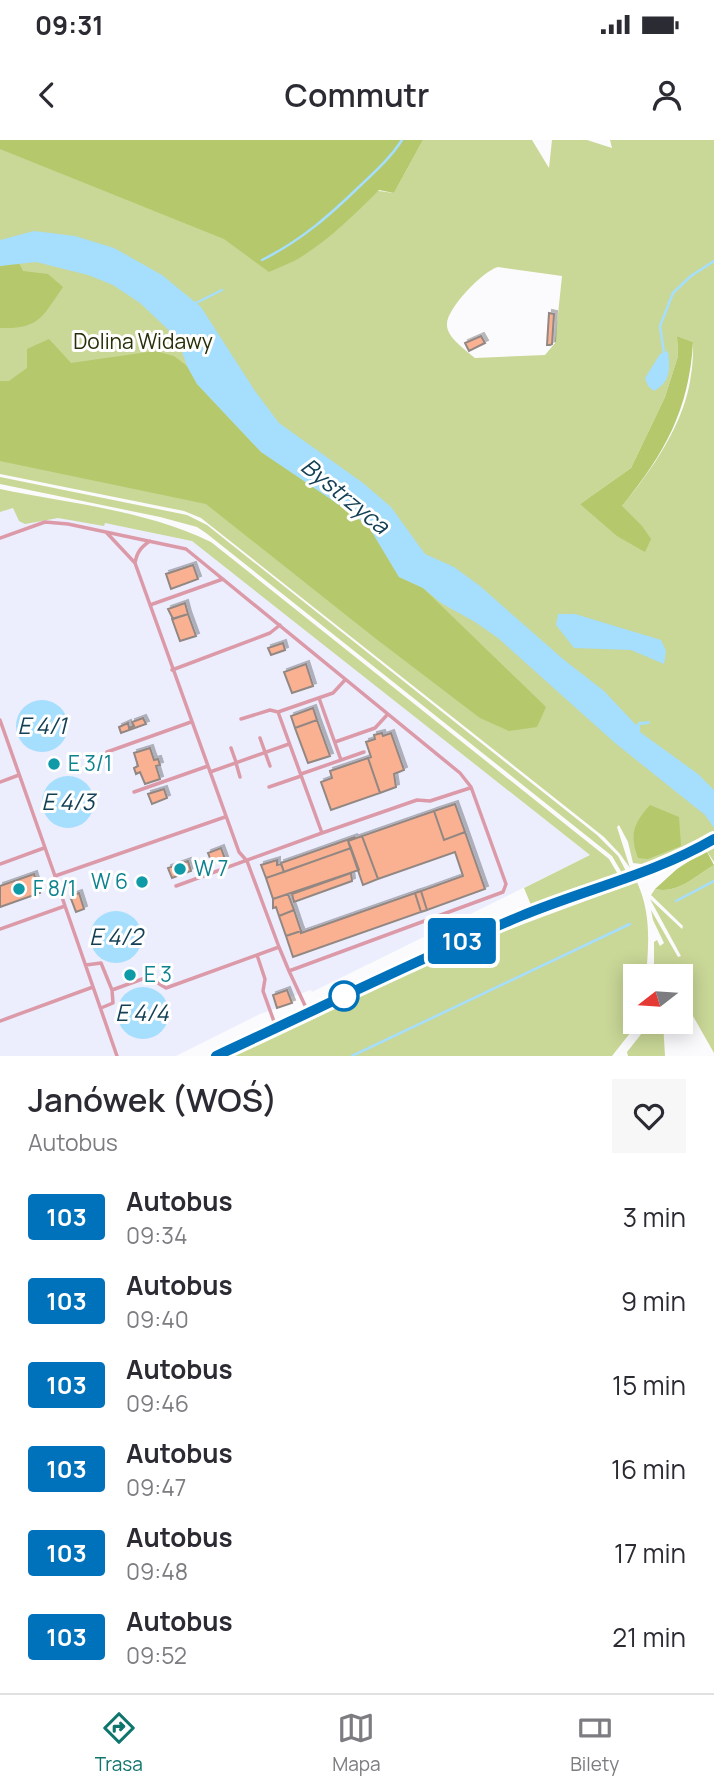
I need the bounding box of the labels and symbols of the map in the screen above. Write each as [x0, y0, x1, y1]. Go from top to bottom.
park label: Dolina Widawy [73, 327, 213, 355]
water label: Bystrzyca [295, 450, 397, 541]
water label: E 4/1 [17, 709, 69, 741]
place label: E 3/1 [68, 749, 112, 777]
marker: E 3/1 [46, 756, 62, 772]
water label: E 4/3 [42, 785, 98, 817]
place label: W 7 [194, 854, 228, 882]
marker: W 7 [172, 861, 188, 877]
place label: W 6 [91, 867, 128, 895]
place label: F 8/1 [33, 874, 76, 902]
marker: W 6 [134, 874, 150, 890]
marker: F 8/1 [11, 881, 27, 897]
line badge: 103 [422, 918, 502, 964]
water label: E 4/2 [89, 920, 146, 952]
place label: E 3 [144, 960, 172, 988]
north arrow [623, 964, 693, 1034]
marker: E 3 [122, 967, 138, 983]
unlabelled marker [329, 981, 359, 1011]
water label: E 4/4 [115, 996, 169, 1028]

